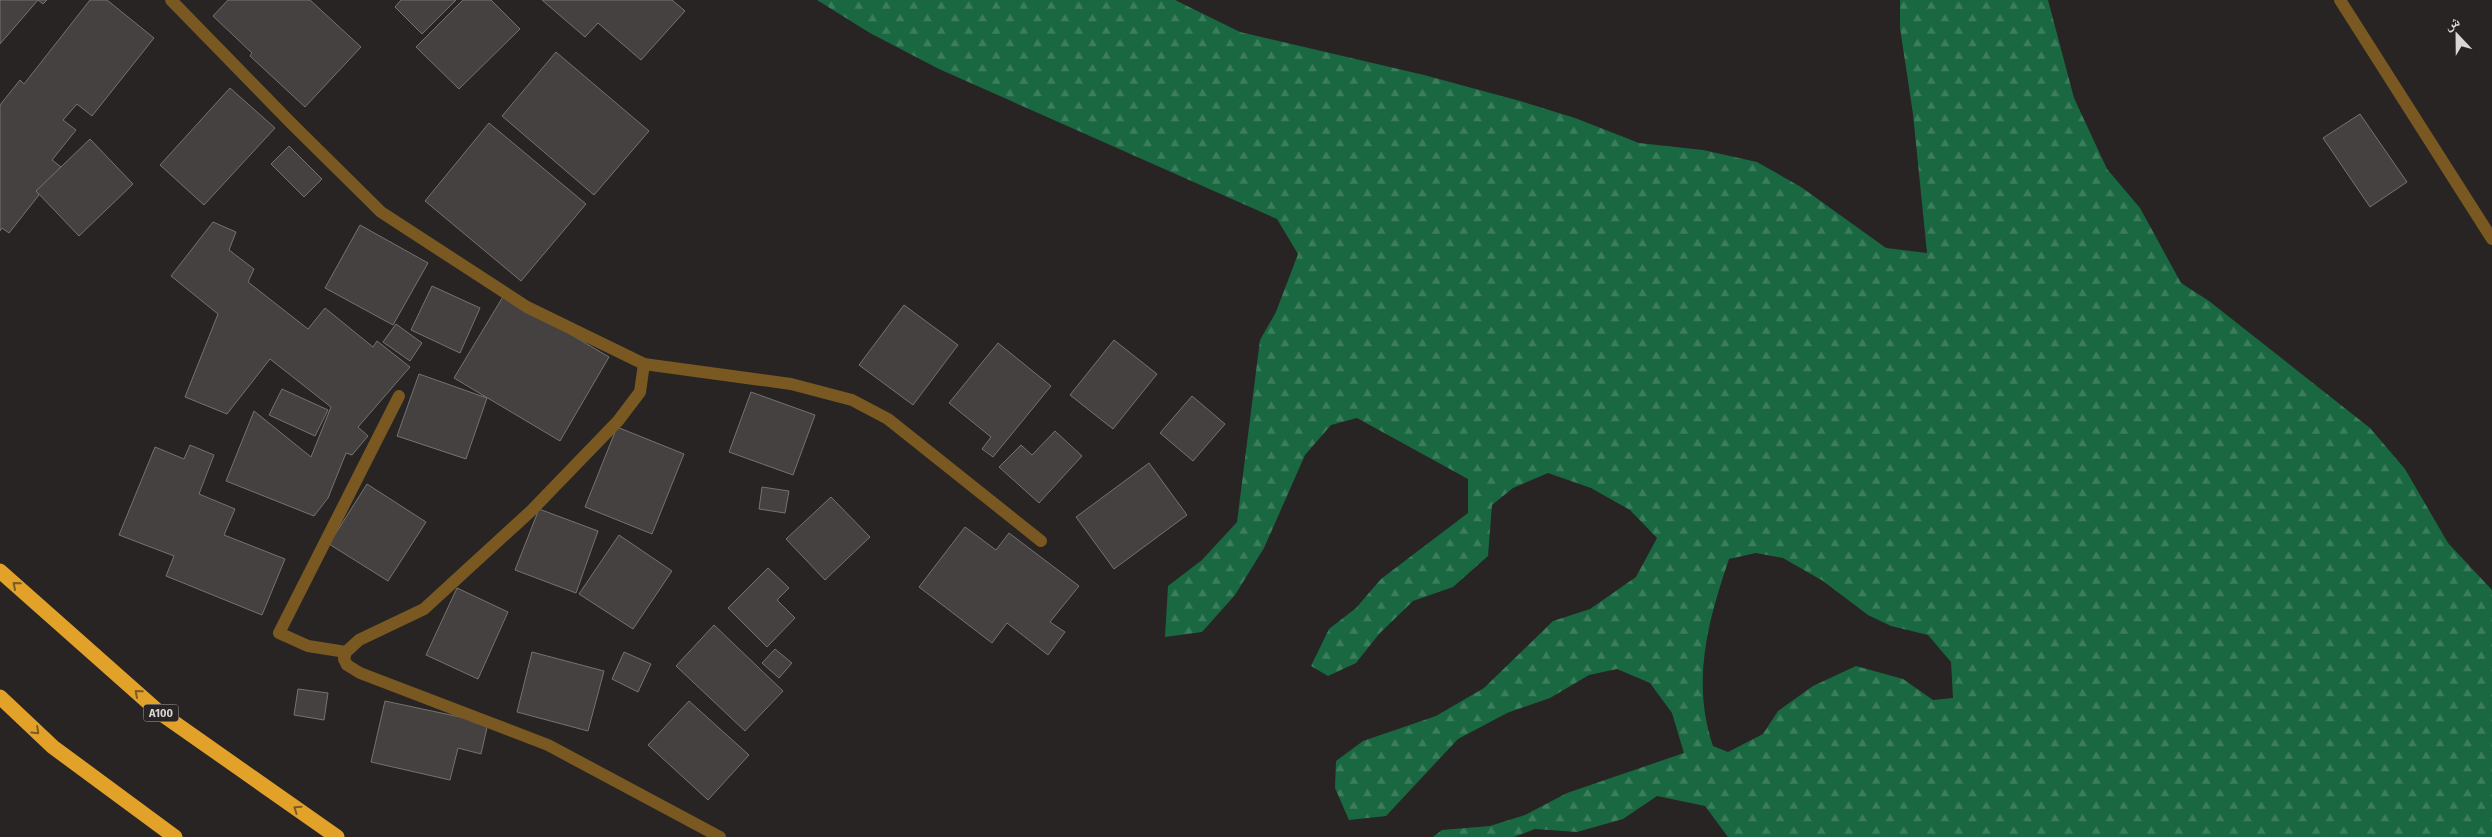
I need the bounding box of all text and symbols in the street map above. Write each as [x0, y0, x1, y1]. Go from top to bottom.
north arrow [2432, 10, 2482, 60]
text: ش [2442, 13, 2463, 34]
one-way arrow [12, 582, 21, 591]
one-way arrow [134, 689, 143, 698]
road number: A100 [144, 704, 178, 721]
one-way arrow [30, 725, 39, 734]
one-way arrow [293, 806, 303, 815]

